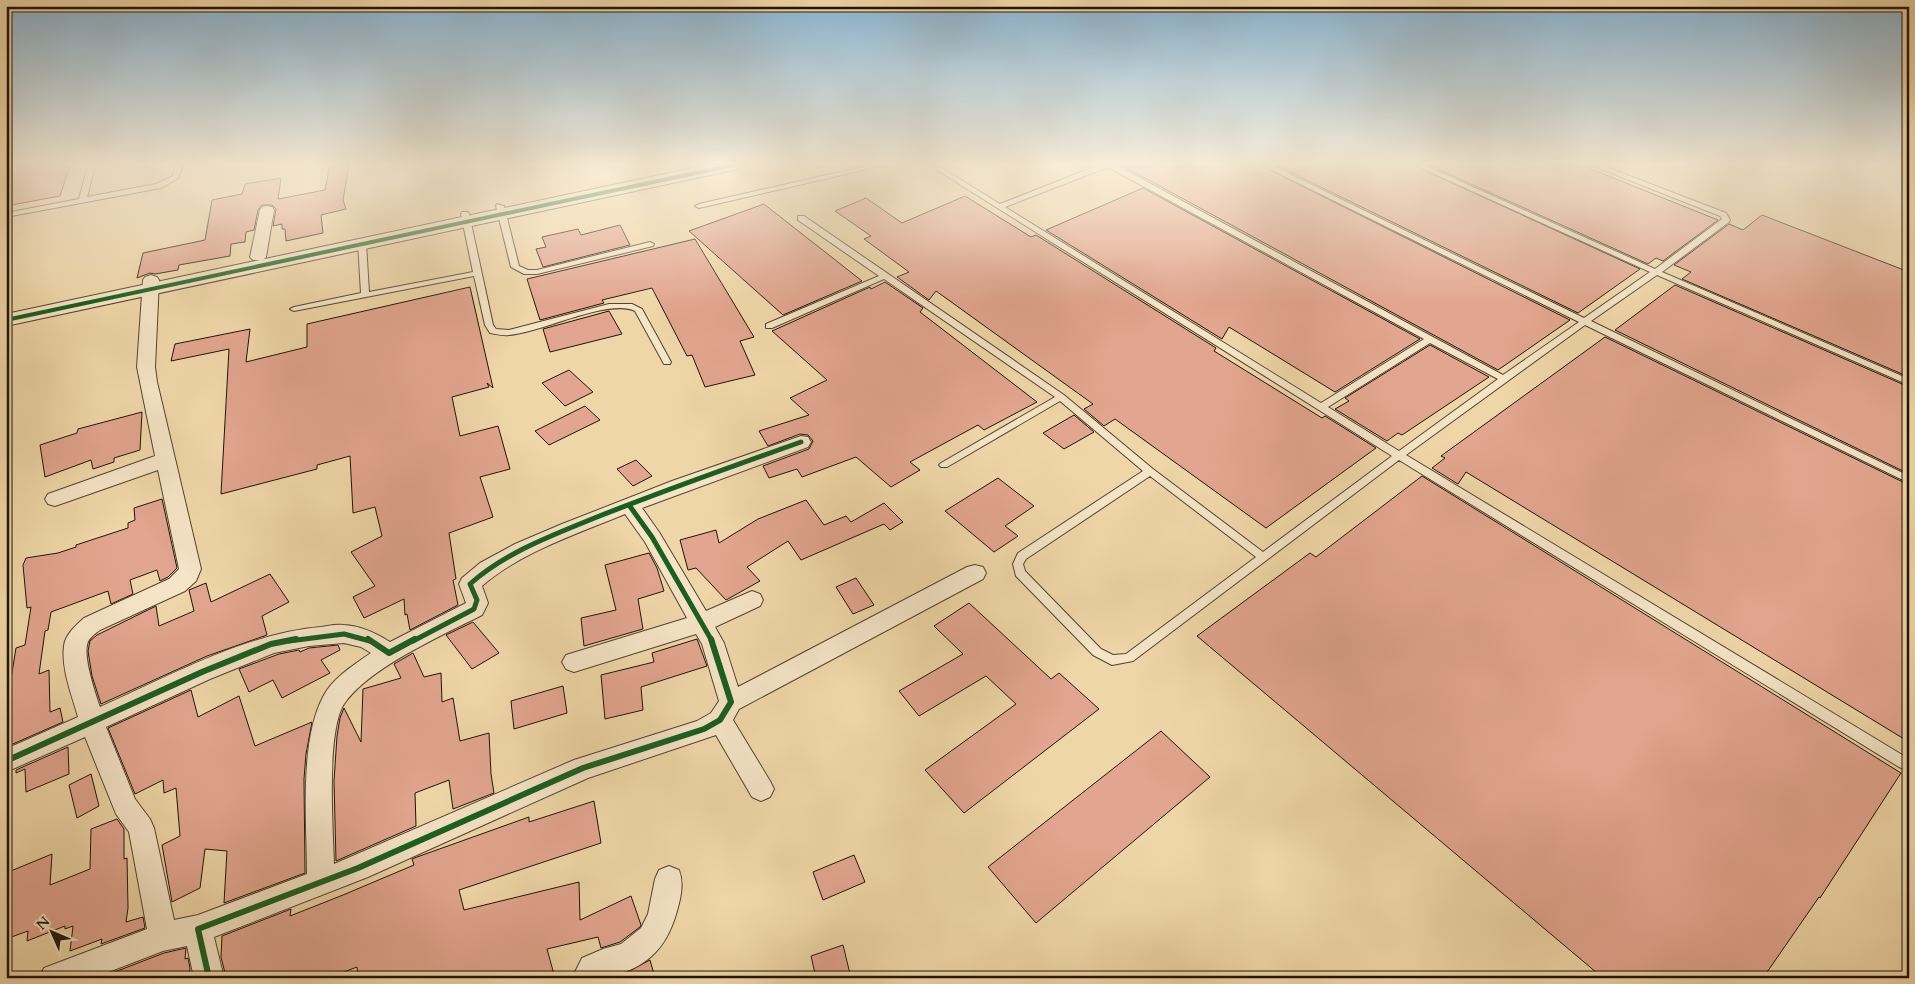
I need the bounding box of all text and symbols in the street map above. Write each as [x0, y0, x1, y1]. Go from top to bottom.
north arrow [28, 906, 78, 956]
text: N [32, 912, 54, 934]

